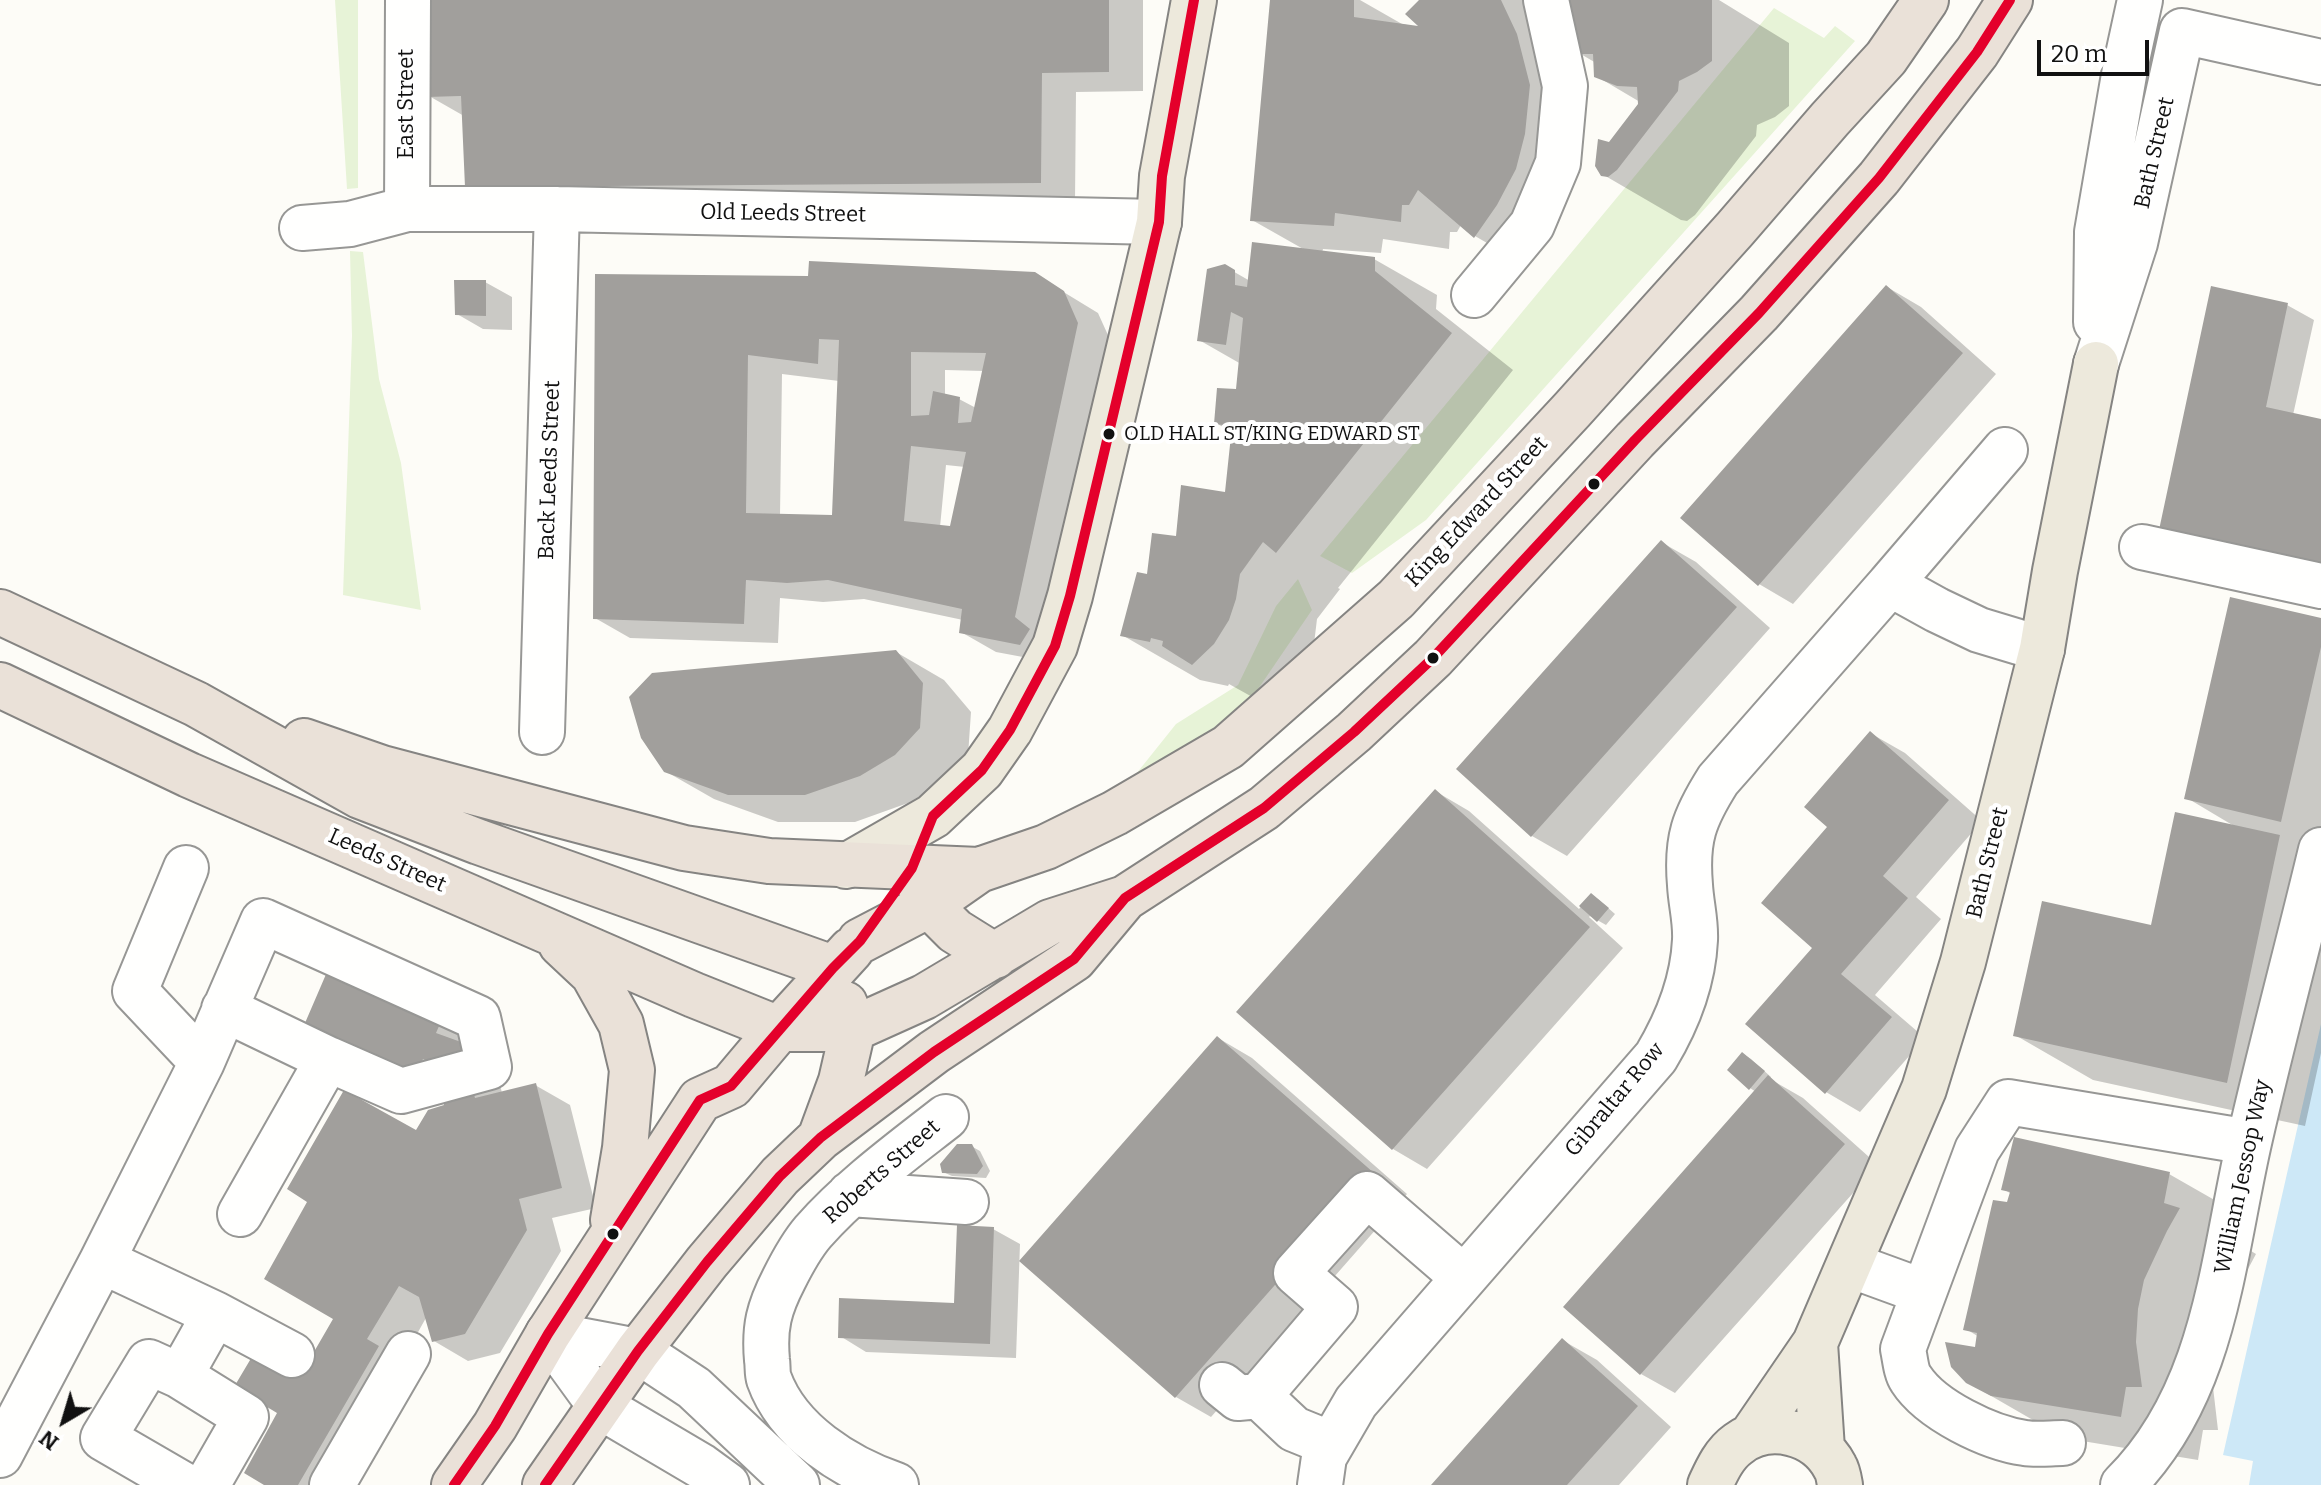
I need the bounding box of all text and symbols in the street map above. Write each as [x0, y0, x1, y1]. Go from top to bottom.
scale bar [2041, 24, 2153, 74]
text: 20 m [2051, 40, 2107, 68]
street label: East Street [394, 49, 420, 159]
street label: Bath Street [2129, 95, 2181, 211]
street label: Old Leeds Street [700, 199, 866, 229]
street label: Back Leeds Street [534, 380, 566, 560]
place label: OLD HALL ST/KING EDWARD ST [1124, 422, 1420, 446]
marker: OLD HALL ST/KING EDWARD ST [1101, 426, 1117, 442]
street label: King Edward Street [1400, 431, 1554, 593]
unlabelled marker [1586, 476, 1602, 492]
unlabelled marker [1425, 650, 1441, 666]
street label: Bath Street [1961, 805, 2015, 921]
street label: Leeds Street [324, 823, 450, 899]
street label: Gibraltar Row [1560, 1038, 1670, 1162]
street label: William Jessop Way [2209, 1077, 2277, 1277]
street label: Roberts Street [818, 1114, 946, 1230]
unlabelled marker [605, 1226, 621, 1242]
north arrow [24, 1381, 104, 1461]
text: N [34, 1424, 64, 1456]

